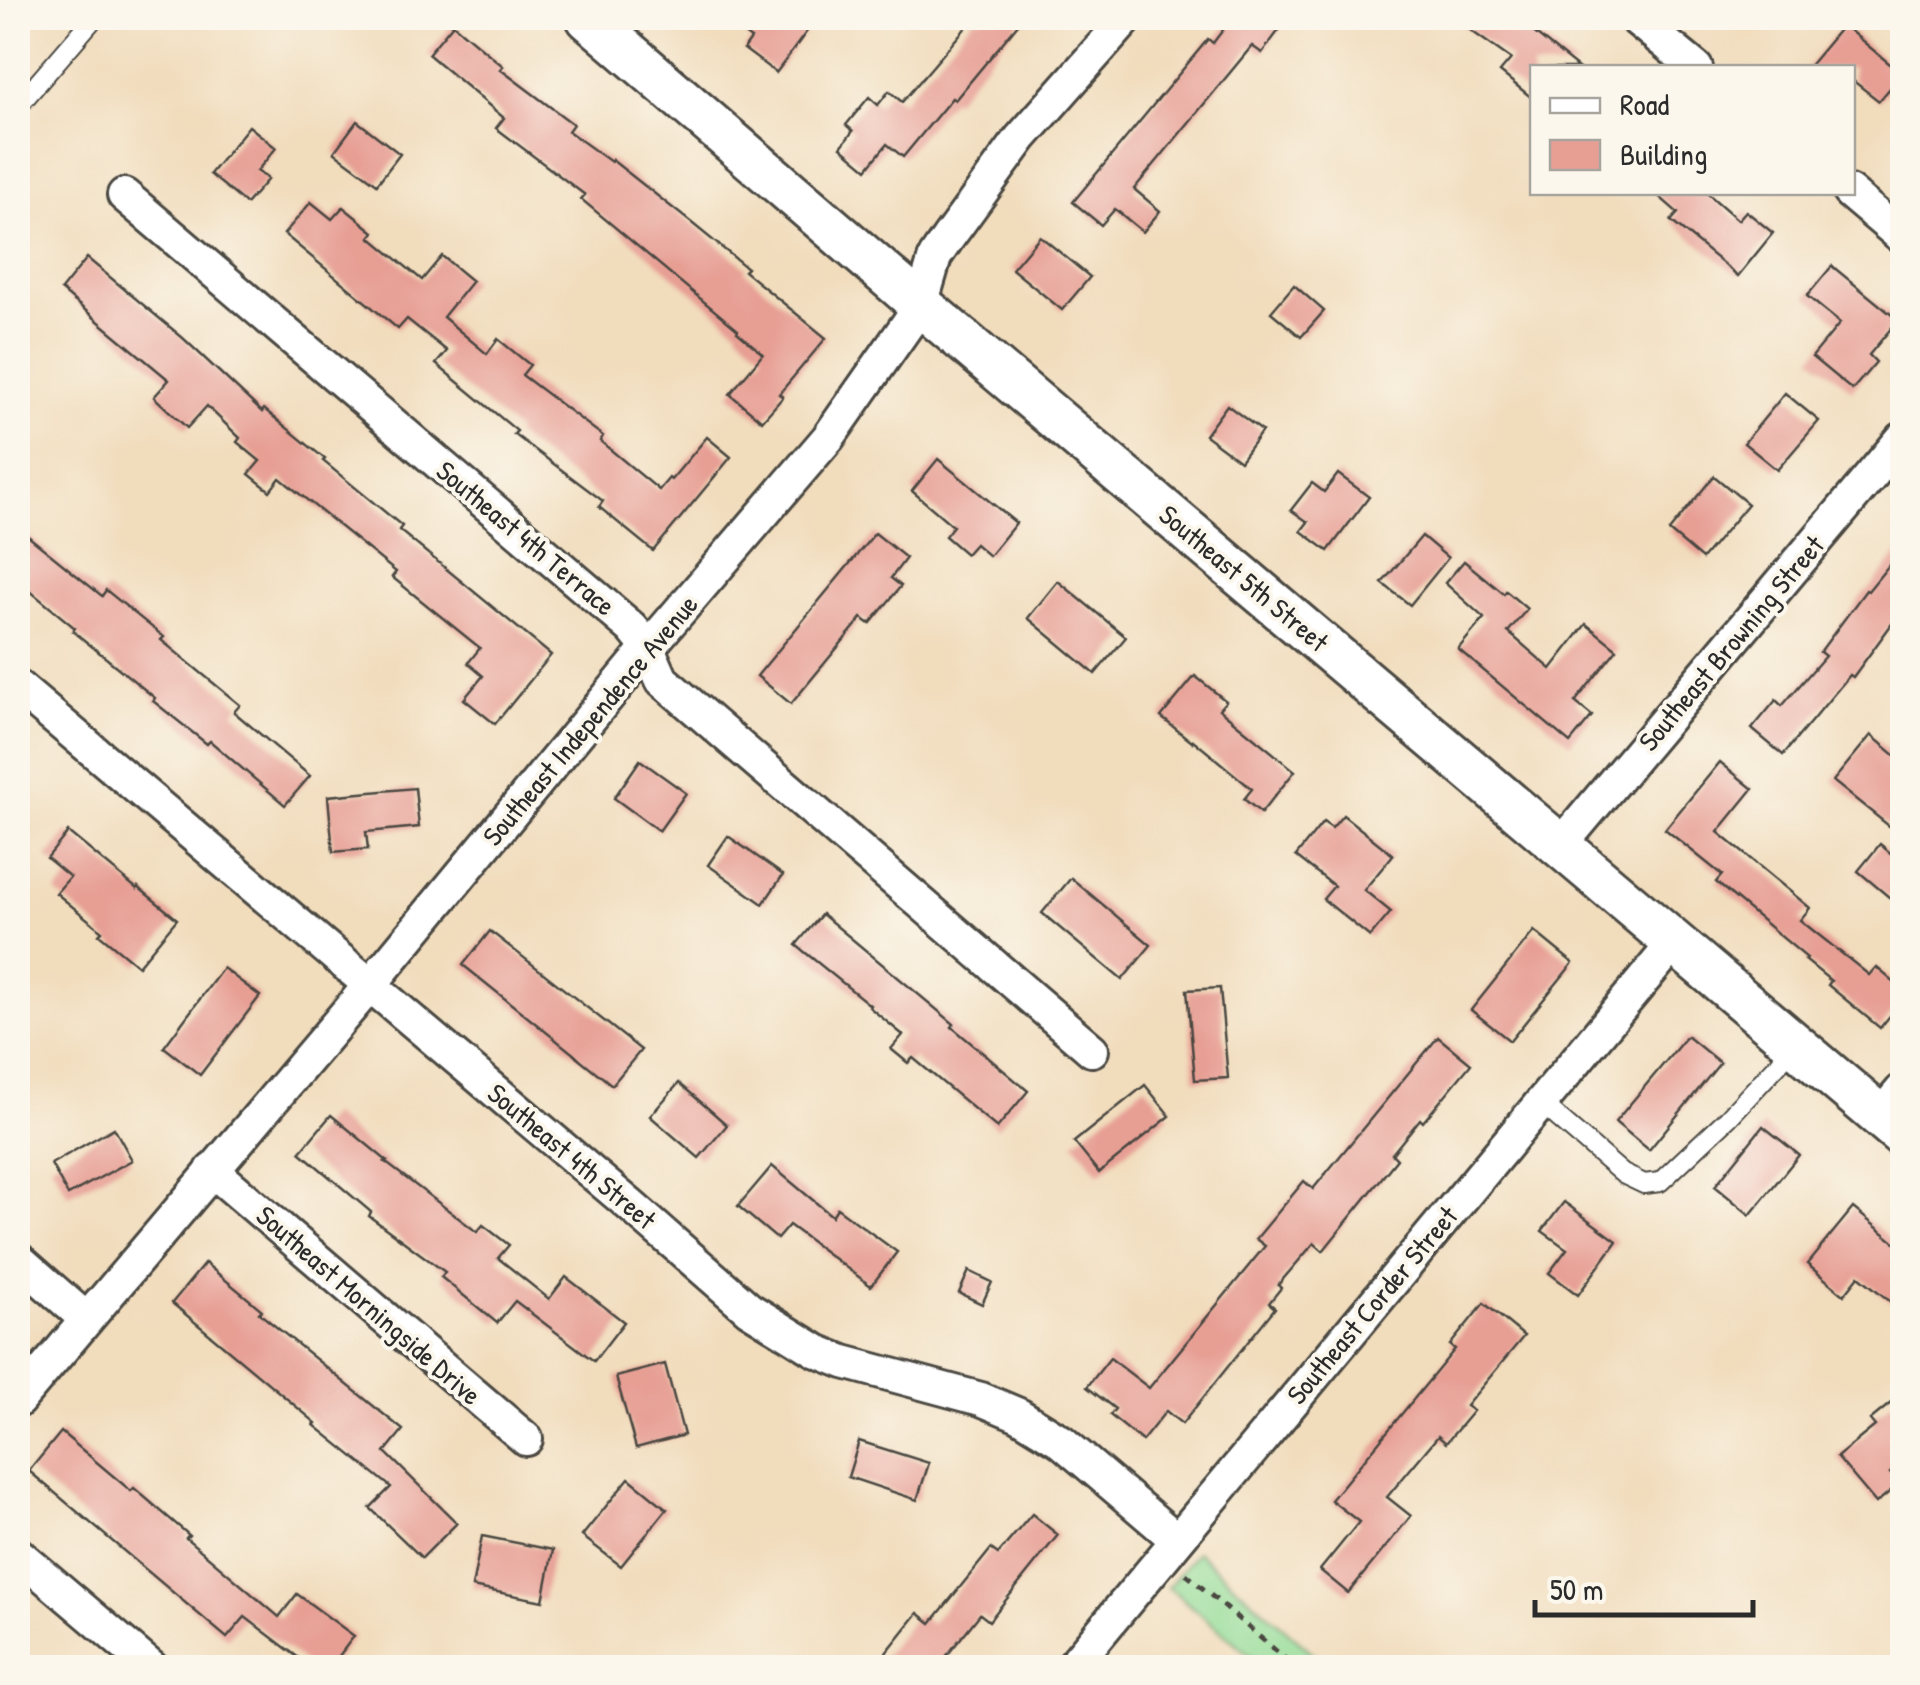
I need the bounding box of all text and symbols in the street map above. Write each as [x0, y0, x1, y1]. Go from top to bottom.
legend [1530, 65, 1855, 195]
text: Road [1620, 84, 1669, 124]
text: Building [1620, 134, 1707, 174]
street label: Southeast 4th Terrace [428, 452, 624, 624]
street label: Southeast 5th Street [1151, 496, 1337, 660]
street label: Southeast Browning Street [1629, 527, 1833, 759]
street label: Southeast Independence Avenue [474, 586, 706, 854]
street label: Southeast 4th Street [480, 1074, 665, 1238]
street label: Southeast Morningside Drive [248, 1197, 490, 1413]
street label: Southeast Corder Street [1278, 1198, 1466, 1412]
scale bar [1535, 1555, 1752, 1617]
text: 50 m [1550, 1569, 1603, 1609]

